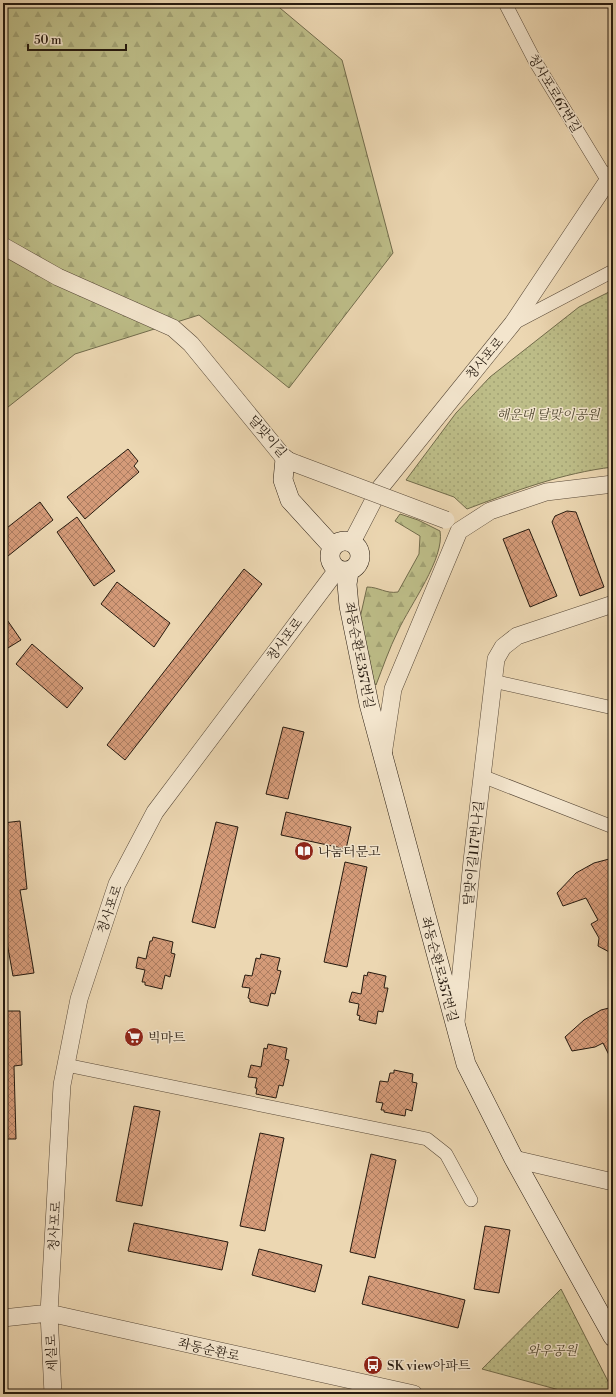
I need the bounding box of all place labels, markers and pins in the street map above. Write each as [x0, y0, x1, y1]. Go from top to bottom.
library icon: 나눔터문고 [293, 840, 315, 862]
place label: 나눔터문고 [318, 844, 381, 860]
supermarket icon: 빅마트 [123, 1026, 145, 1048]
place label: 빅마트 [148, 1030, 186, 1046]
bus stop icon: SK view아파트 [362, 1354, 384, 1376]
place label: SK view아파트 [387, 1358, 471, 1374]

